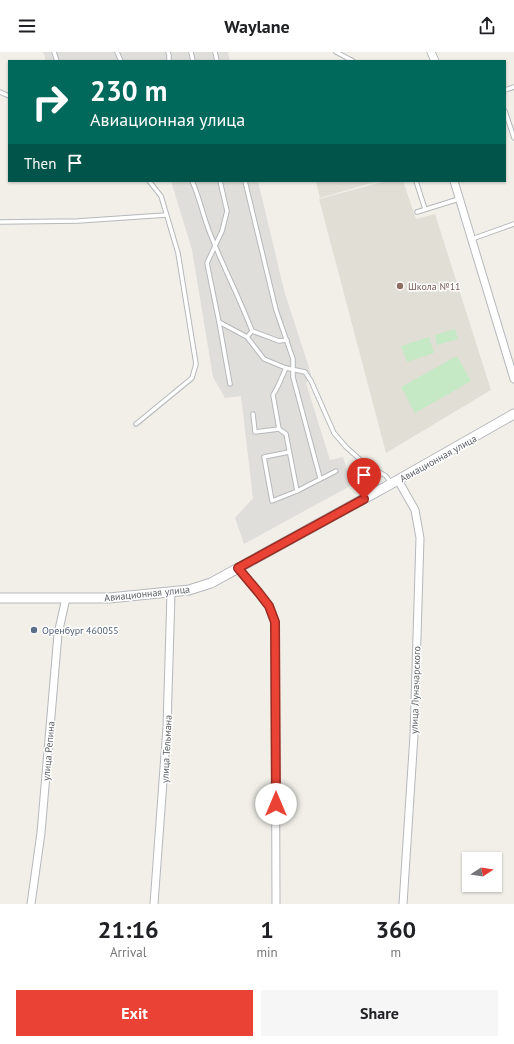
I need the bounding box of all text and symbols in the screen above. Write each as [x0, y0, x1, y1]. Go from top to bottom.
icon: menu [16, 15, 38, 37]
text: Waylane [224, 15, 290, 38]
icon: share [476, 15, 498, 37]
text: 230 m [90, 72, 167, 109]
icon: right [24, 76, 76, 128]
text: Авиационная улица [90, 108, 245, 131]
icon: arrive [64, 152, 86, 174]
text: Then [24, 154, 56, 173]
place label: Школа №11 [408, 280, 461, 293]
marker: Школа №11 [395, 281, 405, 291]
street label: Авиационная улица [397, 432, 479, 485]
pin [347, 458, 381, 499]
icon: arrive [353, 464, 375, 486]
street label: Авиационная улица [104, 583, 191, 604]
place label: Оренбург 460055 [42, 624, 119, 637]
marker: Оренбург 460055 [29, 625, 39, 635]
street label: улица Луначарского [407, 646, 424, 734]
street label: улица Тельмана [158, 715, 175, 784]
street label: улица Репина [39, 721, 58, 781]
position arrow [255, 783, 297, 825]
north arrow [462, 852, 502, 892]
map controls [462, 852, 502, 892]
text: 21:16 [98, 914, 159, 945]
text: 1 [260, 914, 274, 945]
text: 360 [375, 914, 416, 945]
text: Arrival [110, 944, 146, 961]
text: min [256, 944, 278, 961]
text: m [391, 944, 401, 961]
button: Exit [16, 990, 253, 1036]
button: Share [261, 990, 498, 1036]

